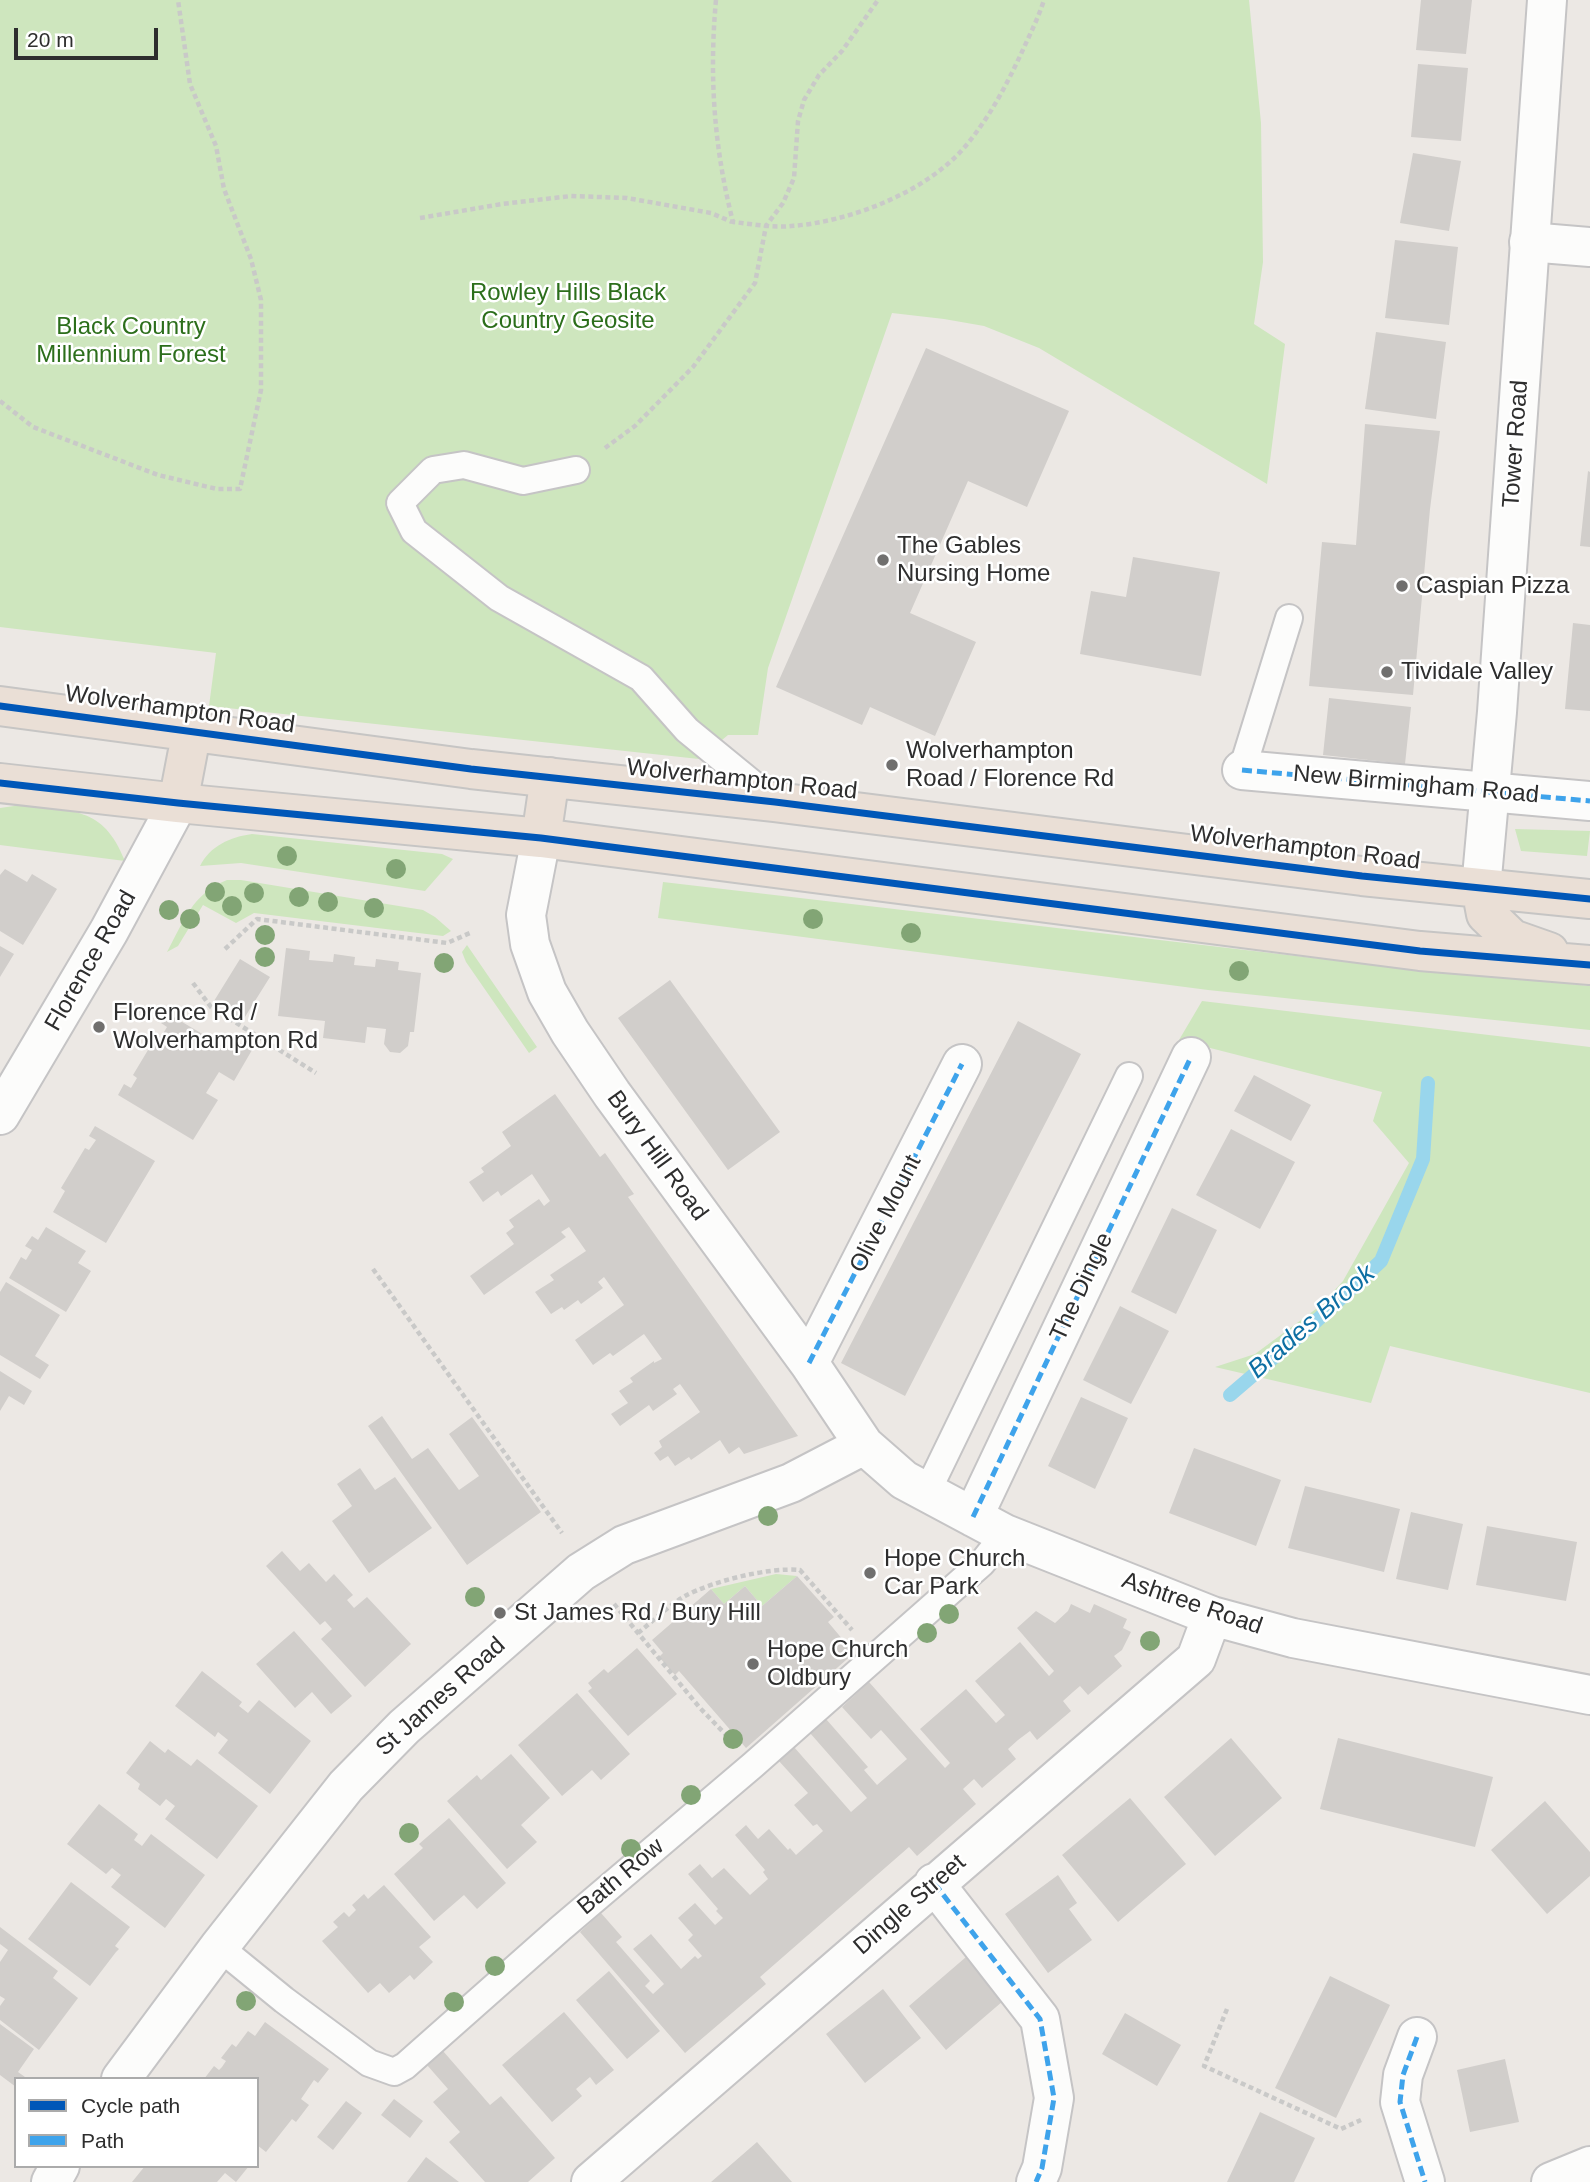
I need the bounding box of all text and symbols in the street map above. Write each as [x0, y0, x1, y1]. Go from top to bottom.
scale bar [18, 14, 161, 58]
text: 20 m [27, 28, 74, 51]
park label: Rowley Hills Black Country Geosite [470, 279, 666, 335]
park label: Black Country Millennium Forest [36, 313, 226, 369]
street label: Tower Road [1497, 379, 1535, 509]
place label: The Gables Nursing Home [897, 532, 1050, 588]
marker: The Gables Nursing Home [875, 552, 891, 568]
place label: Caspian Pizza [1416, 572, 1569, 600]
marker: Caspian Pizza [1394, 578, 1410, 594]
place label: Tividale Valley [1401, 658, 1553, 686]
marker: Tividale Valley [1379, 664, 1395, 680]
street label: Wolverhampton Road [63, 680, 297, 740]
place label: Wolverhampton Road / Florence Rd [906, 737, 1114, 793]
street label: Wolverhampton Road [625, 754, 859, 806]
marker: Wolverhampton Road / Florence Rd [884, 757, 900, 773]
street label: New Birmingham Road [1292, 760, 1540, 810]
street label: Wolverhampton Road [1188, 820, 1422, 876]
street label: Florence Road [39, 886, 143, 1036]
place label: Florence Rd / Wolverhampton Rd [113, 999, 318, 1055]
marker: Florence Rd / Wolverhampton Rd [91, 1019, 107, 1035]
street label: Bury Hill Road [600, 1085, 714, 1227]
street label: Olive Mount [844, 1150, 928, 1278]
street label: The Dingle [1044, 1228, 1120, 1346]
water label: Brades Brook [1242, 1259, 1382, 1385]
place label: Hope Church Car Park [884, 1545, 1025, 1601]
marker: Hope Church Car Park [862, 1565, 878, 1581]
street label: Ashtree Road [1118, 1566, 1266, 1642]
place label: St James Rd / Bury Hill [514, 1599, 761, 1627]
marker: St James Rd / Bury Hill [492, 1605, 508, 1621]
street label: St James Road [370, 1631, 512, 1763]
place label: Hope Church Oldbury [767, 1636, 908, 1692]
marker: Hope Church Oldbury [745, 1656, 761, 1672]
street label: Bath Row [572, 1833, 670, 1921]
street label: Dingle Street [848, 1849, 972, 1961]
legend [14, 2077, 259, 2168]
text: Cycle path [81, 2094, 180, 2117]
text: Path [81, 2129, 124, 2152]

